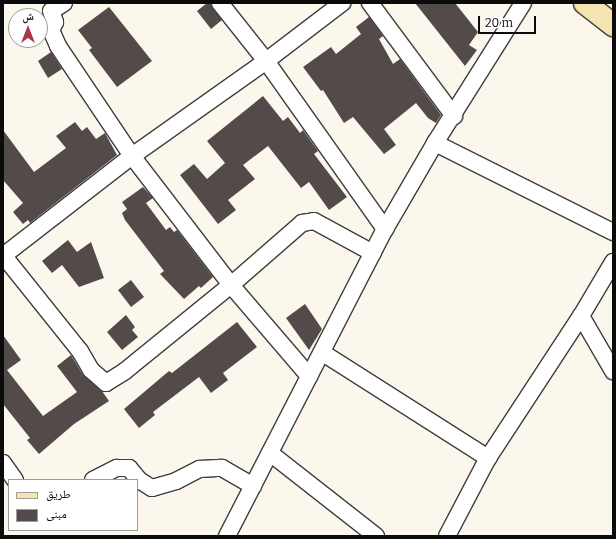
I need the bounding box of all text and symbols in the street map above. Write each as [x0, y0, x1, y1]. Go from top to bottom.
north arrow [8, 8, 48, 48]
scale bar [480, 8, 538, 34]
text: ش [22, 10, 34, 23]
text: 20 m [485, 16, 513, 30]
legend [8, 479, 138, 531]
text: طريق [46, 487, 71, 501]
text: مبنى [46, 507, 67, 521]

